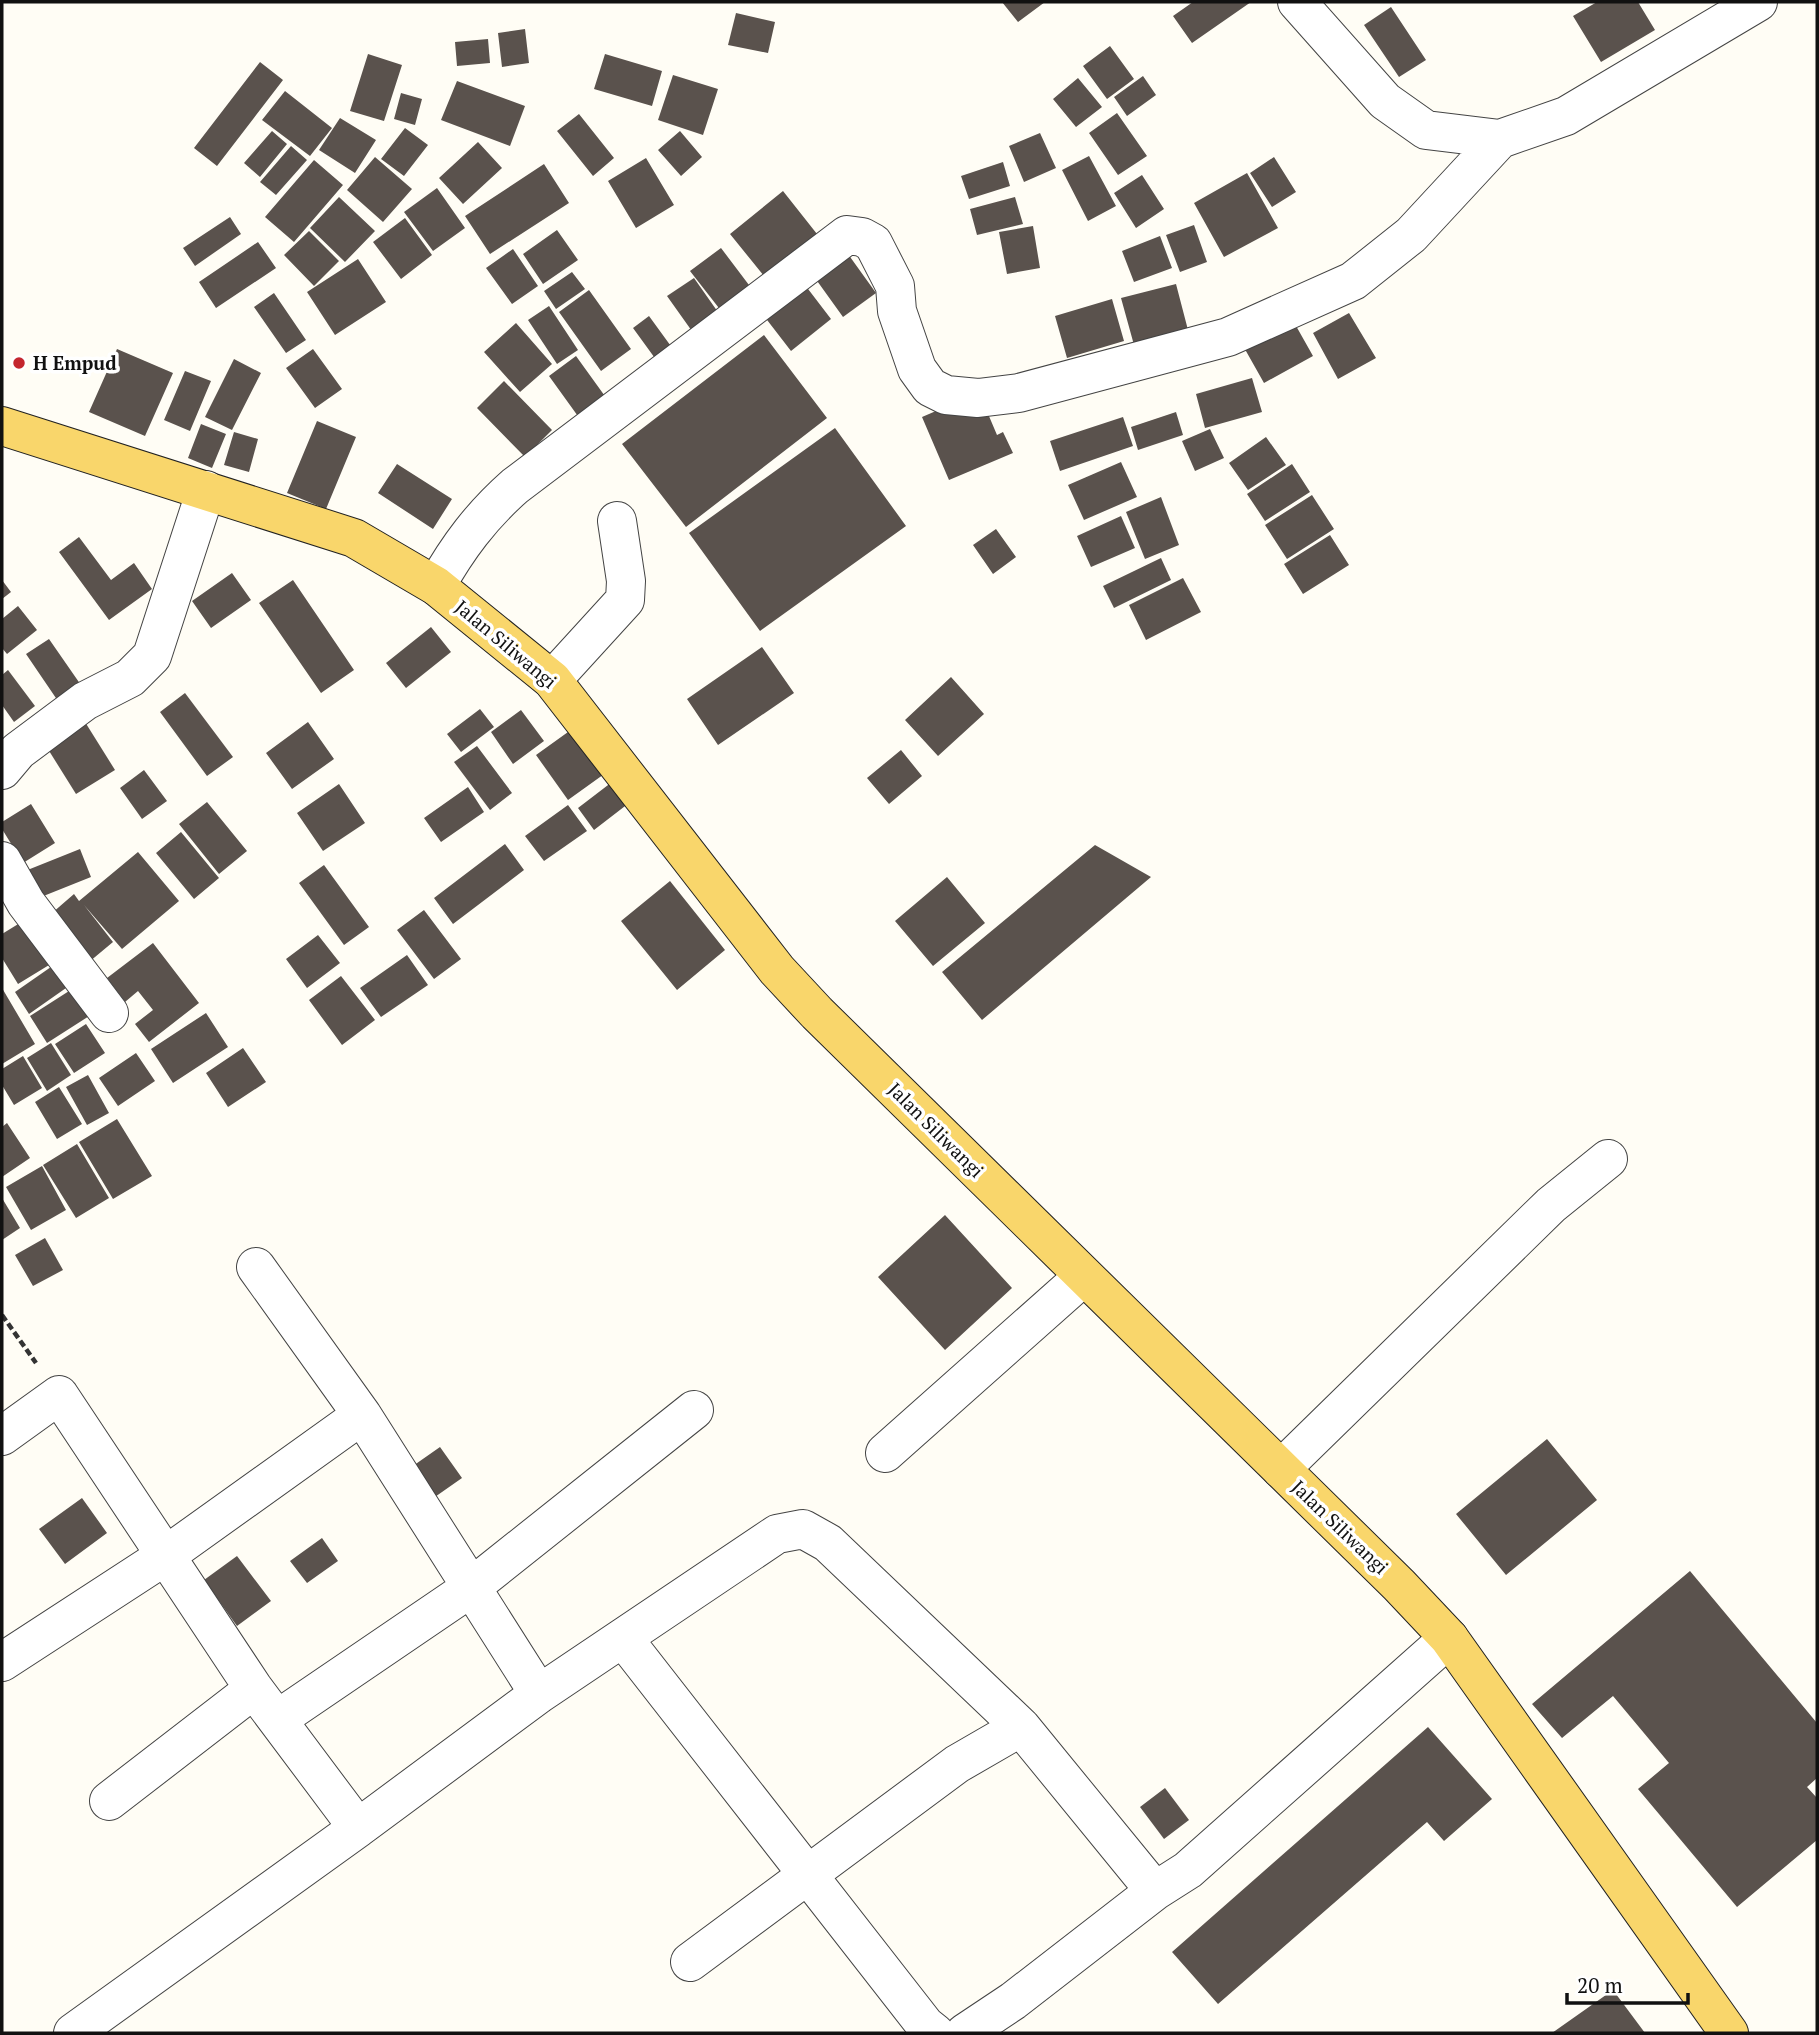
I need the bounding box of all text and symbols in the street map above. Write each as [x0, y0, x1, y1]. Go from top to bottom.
place label: H Empud [33, 350, 117, 375]
marker: H Empud [11, 355, 27, 371]
street label: Jalan Siliwangi [450, 594, 562, 693]
street label: Jalan Siliwangi [883, 1077, 989, 1183]
street label: Jalan Siliwangi [1287, 1474, 1394, 1579]
scale bar [1567, 1962, 1688, 2006]
text: 20 m [1577, 1971, 1623, 1999]

